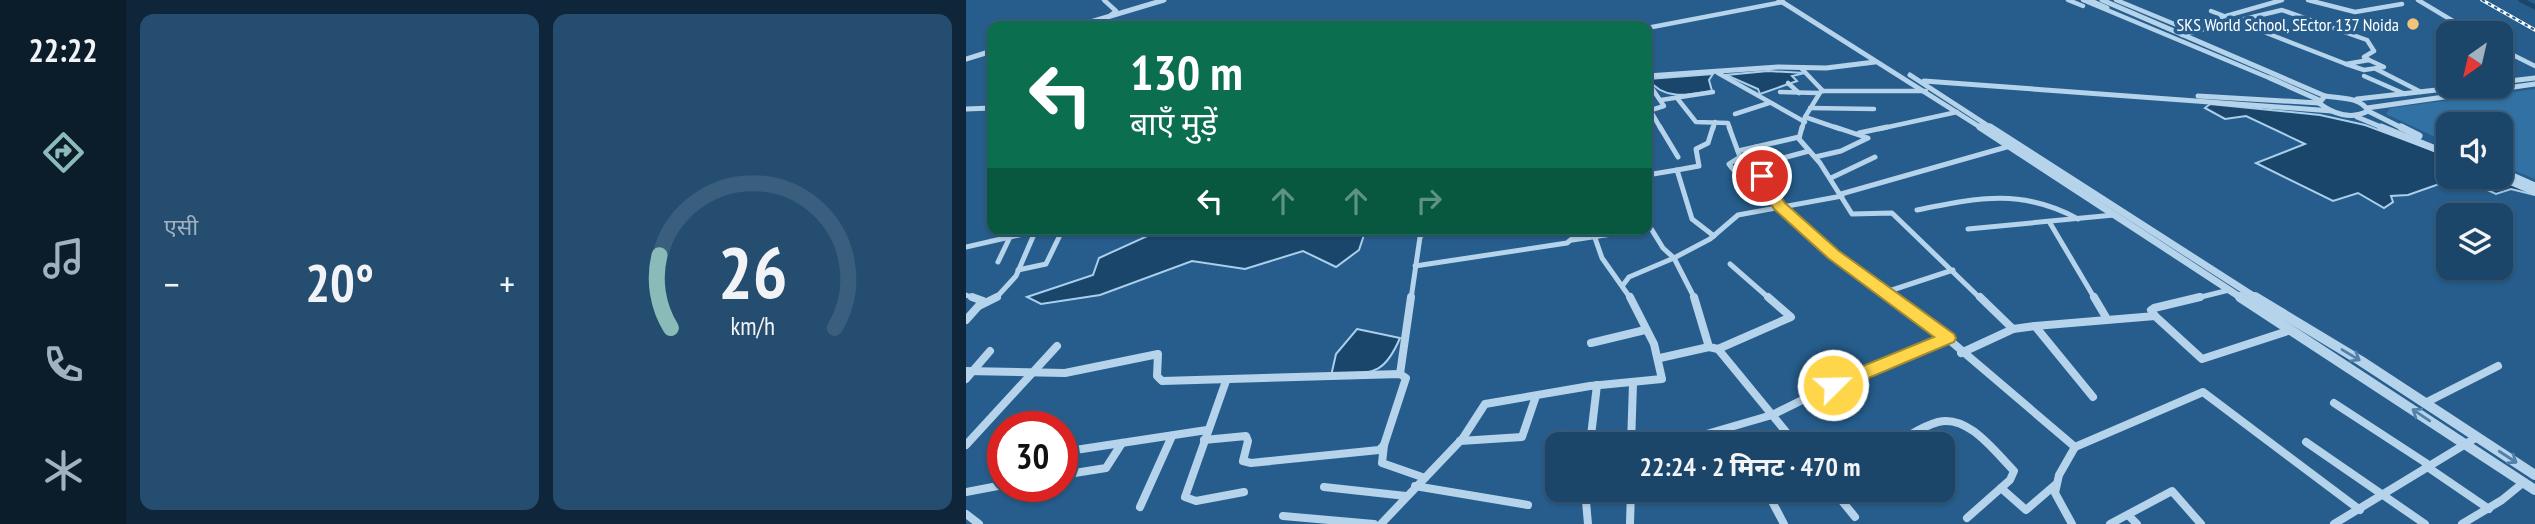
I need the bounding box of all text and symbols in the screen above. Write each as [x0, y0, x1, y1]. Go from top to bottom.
place label: SKS World School, SEctor 137 Noida [2177, 13, 2399, 36]
marker: SKS World School, SEctor 137 Noida [2405, 16, 2421, 32]
north arrow [2436, 21, 2513, 98]
map controls [2436, 21, 2513, 280]
text: 22:22 [28, 29, 98, 71]
text: 130 m [1130, 40, 1243, 104]
icon: left [1015, 49, 1106, 140]
text: बाएँ मुड़ें [1130, 102, 1217, 144]
button: sound [2436, 112, 2513, 189]
icon: directions [39, 128, 88, 177]
pin [1732, 146, 1792, 206]
icon: arrive [1743, 157, 1781, 195]
icon: left [1191, 182, 1229, 220]
icon: ahead [1264, 182, 1302, 220]
icon: ahead [1337, 182, 1375, 220]
icon: right [1410, 182, 1448, 220]
button: layers [2436, 203, 2513, 280]
text: एसी [164, 212, 198, 241]
text: 26 [718, 224, 787, 318]
icon: music [39, 234, 88, 283]
text: 20° [305, 249, 374, 316]
text: − [164, 259, 180, 308]
text: + [499, 259, 515, 308]
text: km/h [730, 310, 775, 342]
icon: phone [39, 340, 88, 389]
position arrow [1796, 348, 1870, 422]
one-way arrow [2341, 348, 2361, 362]
one-way arrow [2412, 408, 2431, 422]
speed limit sign: 30 [987, 411, 1078, 502]
icon: climate [39, 446, 88, 495]
text: 22:24 · 2 मिनट · 470 m [1640, 450, 1860, 483]
one-way arrow [2497, 451, 2517, 465]

